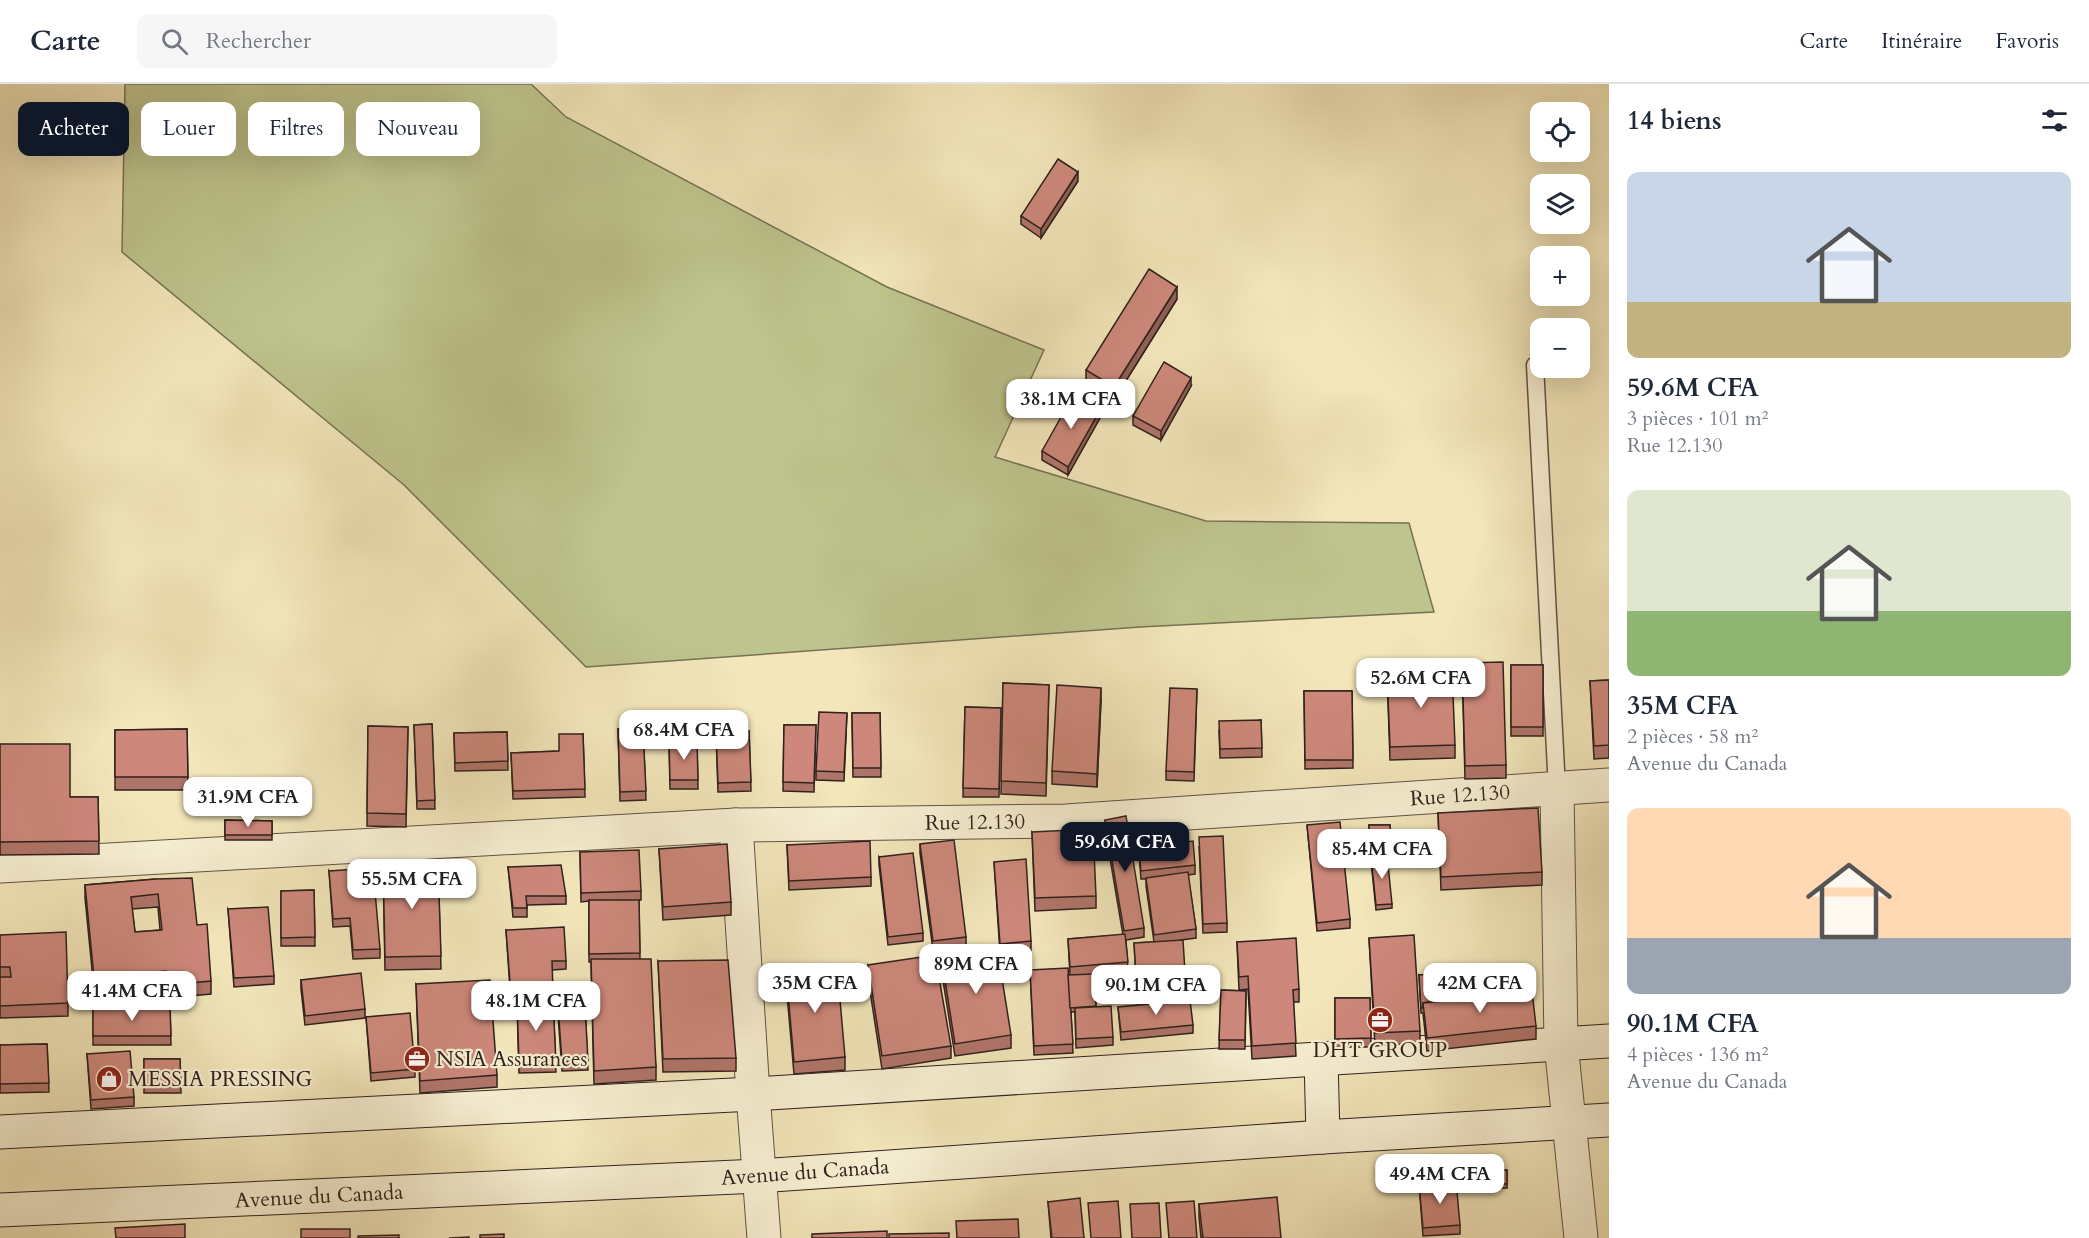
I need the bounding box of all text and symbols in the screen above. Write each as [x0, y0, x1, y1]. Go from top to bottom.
search box [137, 14, 557, 68]
text: Carte [30, 22, 101, 60]
icon: search [158, 25, 191, 58]
text: Rechercher [206, 26, 311, 56]
text: Carte [1799, 27, 1848, 56]
text: Itinéraire [1881, 27, 1962, 56]
text: Favoris [1995, 27, 2059, 56]
chip: Acheter [18, 102, 129, 156]
chip: Louer [141, 102, 236, 156]
chip: Filtres [248, 102, 344, 156]
chip: Nouveau [356, 102, 480, 156]
map controls [1530, 102, 1590, 378]
button: locate [1530, 102, 1590, 162]
text: 14 biens [1627, 103, 1722, 138]
icon: filters [2038, 104, 2071, 137]
button: layers [1530, 174, 1590, 234]
icon: home [1795, 211, 1903, 319]
button: + [1530, 246, 1590, 306]
button: − [1530, 318, 1590, 378]
text: 59.6M CFA [1627, 370, 1759, 405]
pin: 38.1M CFA [1002, 379, 1140, 430]
text: 38.1M CFA [1020, 385, 1122, 412]
text: 3 pièces · 101 m² [1627, 405, 1768, 432]
text: Rue 12.130 [1627, 432, 1723, 459]
icon: home [1795, 529, 1903, 637]
pin: 52.6M CFA [1352, 658, 1490, 709]
text: 52.6M CFA [1370, 664, 1472, 691]
text: 35M CFA [1627, 688, 1738, 723]
pin: 68.4M CFA [615, 710, 753, 761]
text: 68.4M CFA [633, 716, 735, 743]
text: 2 pièces · 58 m² [1627, 723, 1758, 750]
text: Avenue du Canada [1627, 750, 1787, 777]
pin: 31.9M CFA [179, 777, 317, 828]
street label: Rue 12.130 [1409, 778, 1511, 813]
text: 31.9M CFA [197, 783, 299, 810]
street label: Rue 12.130 [925, 807, 1025, 838]
pin: 59.6M CFA [1056, 822, 1194, 873]
text: 59.6M CFA [1074, 828, 1176, 855]
pin: 85.4M CFA [1313, 829, 1451, 880]
text: 85.4M CFA [1331, 835, 1433, 862]
icon: home [1795, 847, 1903, 955]
pin: 55.5M CFA [343, 859, 481, 910]
text: 55.5M CFA [361, 865, 463, 892]
pin: 89M CFA [921, 944, 1031, 995]
text: 89M CFA [933, 950, 1019, 977]
pin: 35M CFA [760, 963, 870, 1014]
pin: 42M CFA [1425, 963, 1535, 1014]
pin: 90.1M CFA [1087, 965, 1225, 1016]
text: 35M CFA [772, 969, 858, 996]
text: 42M CFA [1437, 969, 1523, 996]
pin: 41.4M CFA [63, 971, 201, 1022]
text: 90.1M CFA [1105, 971, 1207, 998]
text: 41.4M CFA [81, 977, 183, 1004]
pin: 48.1M CFA [467, 981, 605, 1032]
text: 48.1M CFA [485, 987, 587, 1014]
office icon: DHT GROUP [1365, 1005, 1395, 1035]
text: 90.1M CFA [1627, 1006, 1759, 1041]
place label: DHT GROUP [1313, 1036, 1447, 1065]
text: 4 pièces · 136 m² [1627, 1041, 1768, 1068]
office icon: NSIA Assurances [402, 1044, 432, 1074]
place label: NSIA Assurances [436, 1045, 588, 1074]
shop icon: MESSIA PRESSING [94, 1064, 124, 1094]
place label: MESSIA PRESSING [128, 1065, 313, 1094]
text: Avenue du Canada [1627, 1068, 1787, 1095]
street label: Avenue du Canada [720, 1152, 890, 1193]
pin: 49.4M CFA [1371, 1154, 1509, 1205]
text: 49.4M CFA [1389, 1160, 1491, 1187]
street label: Avenue du Canada [234, 1178, 404, 1215]

